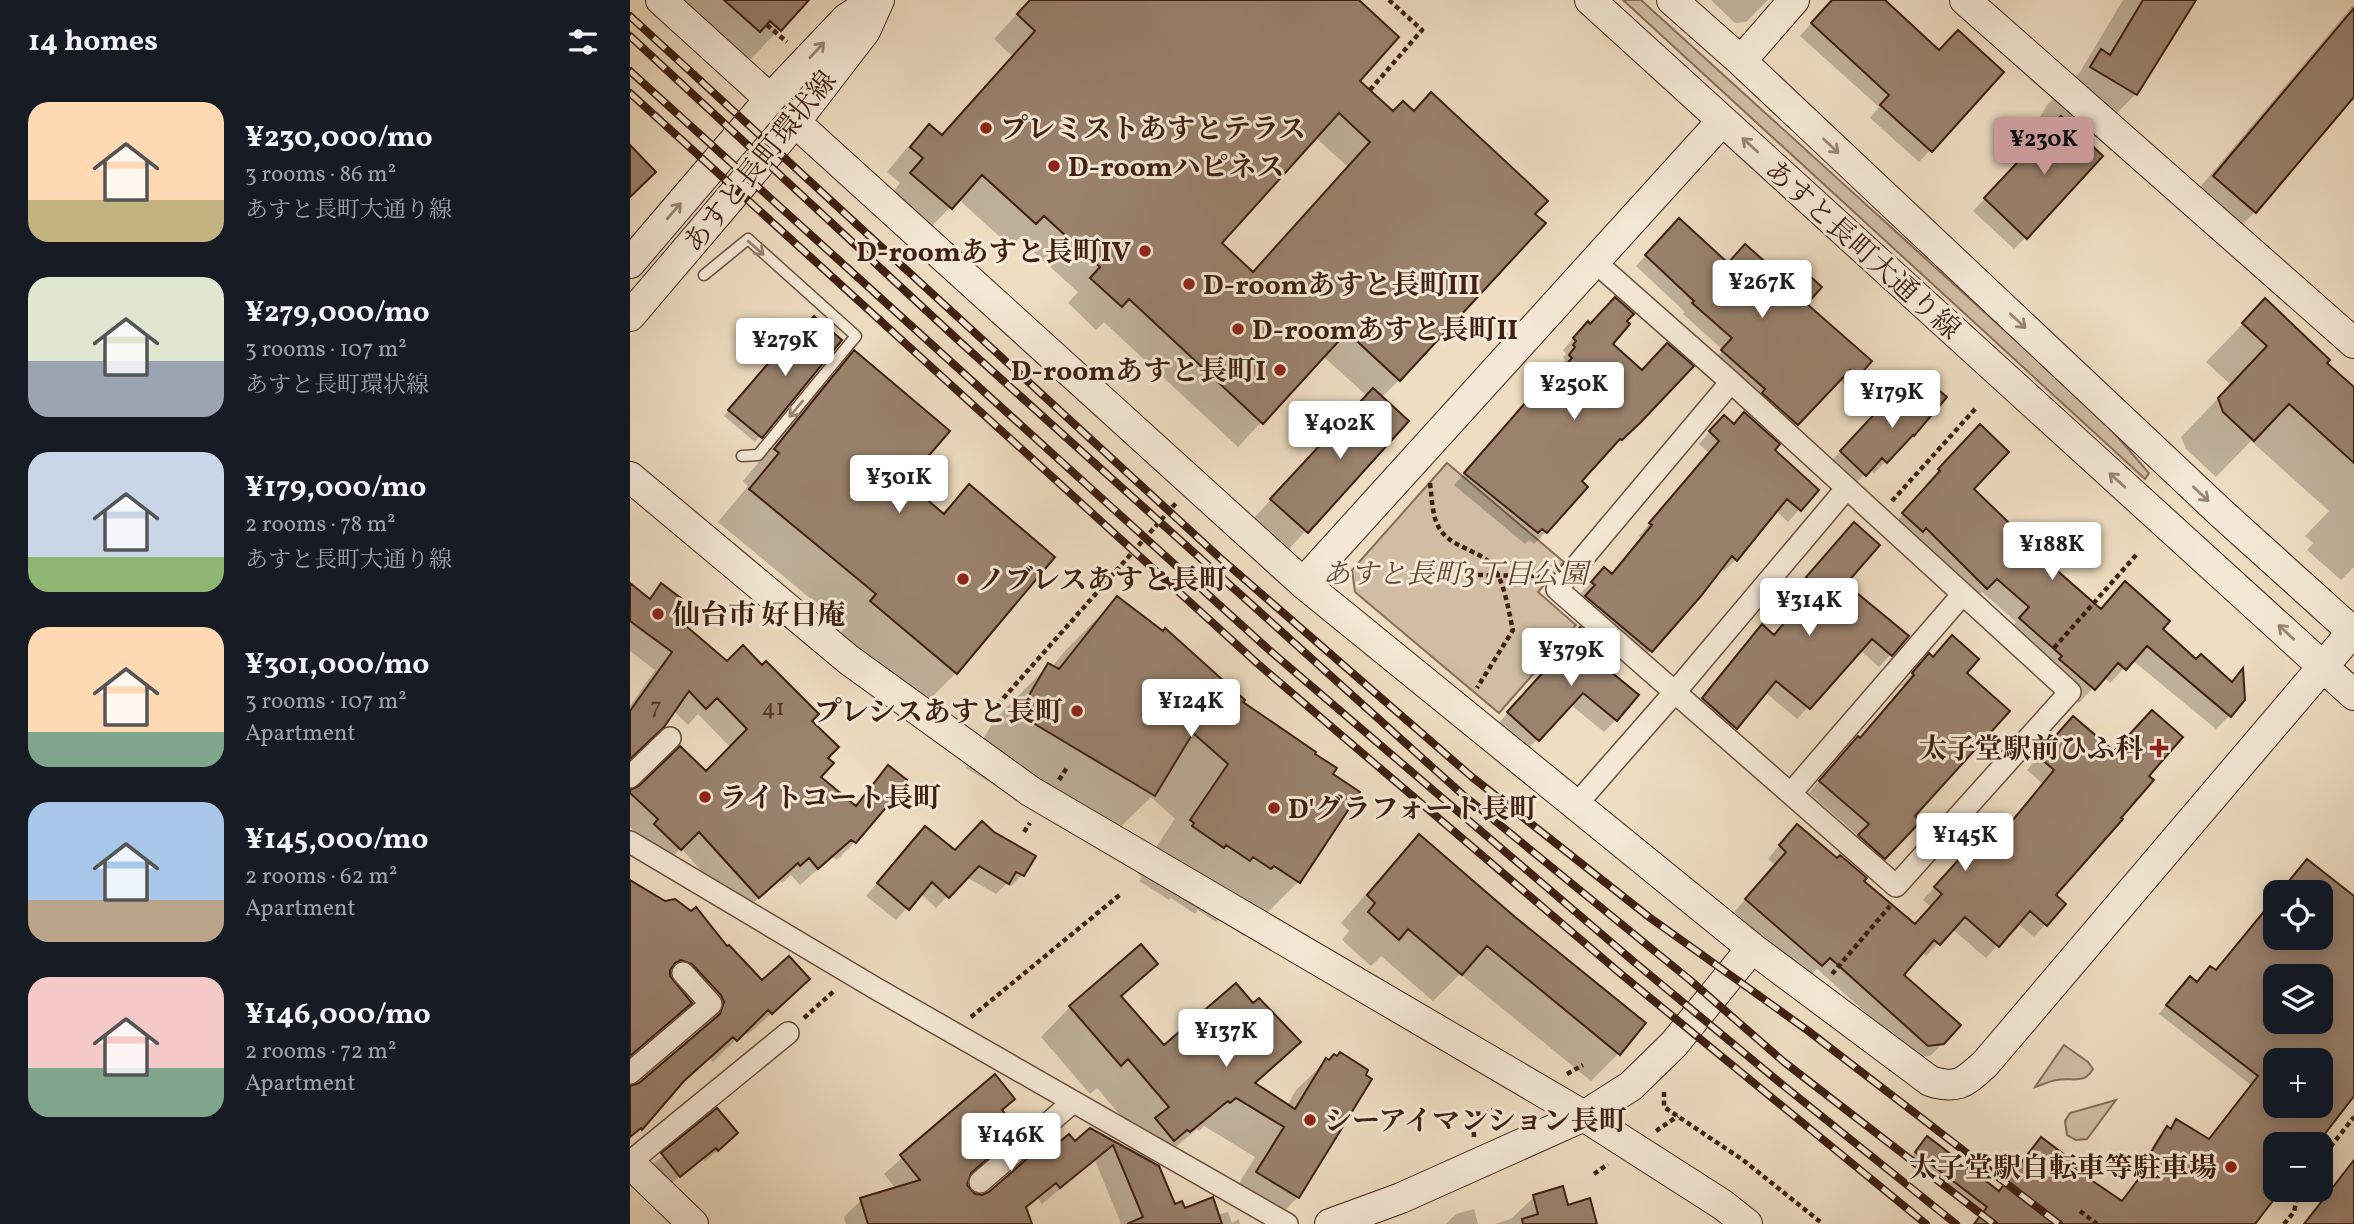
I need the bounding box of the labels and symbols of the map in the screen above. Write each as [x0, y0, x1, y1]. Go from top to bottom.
one-way arrow [809, 41, 825, 59]
street label: あすと長町環状線 [675, 63, 847, 262]
place label: プレミストあすとテラス [1000, 111, 1306, 150]
pin: ¥230K [1995, 118, 2093, 177]
marker: プレミストあすとテラス [978, 120, 994, 136]
one-way arrow [1822, 137, 1839, 154]
one-way arrow [1741, 138, 1759, 154]
place label: D-roomハピネス [1068, 149, 1285, 188]
street label: あすと長町大通り線 [1755, 152, 1968, 350]
marker: D-roomハピネス [1046, 158, 1062, 174]
one-way arrow [666, 202, 682, 220]
place label: D-roomあすと長町IV [856, 234, 1131, 273]
one-way arrow [747, 240, 765, 255]
marker: D-roomあすと長町IV [1137, 243, 1153, 259]
pin: ¥267K [1713, 260, 1811, 320]
place label: D-roomあすと長町III [1203, 267, 1480, 306]
marker: D-roomあすと長町III [1181, 276, 1197, 292]
place label: D-roomあすと長町II [1252, 312, 1518, 351]
one-way arrow [2008, 312, 2026, 329]
pin: ¥279K [736, 318, 834, 378]
marker: D-roomあすと長町II [1230, 321, 1246, 337]
place label: D-roomあすと長町I [1011, 353, 1266, 392]
marker: D-roomあすと長町I [1272, 362, 1288, 378]
pin: ¥250K [1525, 362, 1623, 422]
pin: ¥179K [1843, 370, 1941, 430]
one-way arrow [789, 399, 804, 417]
pin: ¥402K [1291, 402, 1389, 461]
pin: ¥301K [850, 456, 948, 515]
one-way arrow [2109, 471, 2126, 488]
one-way arrow [2192, 486, 2210, 502]
pin: ¥188K [2003, 522, 2101, 582]
park label: あすと長町3丁目公園 [1322, 556, 1592, 595]
place label: ノブレスあすと長町 [977, 562, 1227, 601]
marker: ノブレスあすと長町 [955, 571, 971, 587]
pin: ¥314K [1760, 578, 1858, 638]
place label: 仙台市 好日庵 [672, 597, 846, 636]
marker: 仙台市 好日庵 [650, 606, 666, 622]
one-way arrow [2278, 624, 2295, 641]
pin: ¥379K [1522, 628, 1620, 688]
pin: ¥124K [1142, 680, 1240, 739]
house number: 7 [650, 691, 662, 725]
house number: 41 [761, 692, 785, 726]
place label: プレシスあすと長町 [814, 694, 1063, 733]
marker: プレシスあすと長町 [1069, 703, 1085, 719]
place label: 太子堂駅前ひふ科 [1919, 731, 2144, 770]
marker: 太子堂駅前ひふ科 [2149, 738, 2169, 758]
place label: ライトコート長町 [719, 780, 941, 819]
marker: ライトコート長町 [697, 789, 713, 805]
place label: D'グラフォート長町 [1288, 791, 1537, 830]
marker: D'グラフォート長町 [1266, 800, 1282, 816]
pin: ¥145K [1916, 814, 2014, 873]
pin: ¥137K [1177, 1010, 1275, 1069]
place label: シーアイマンション長町 [1324, 1103, 1627, 1142]
marker: シーアイマンション長町 [1302, 1112, 1318, 1128]
pin: ¥146K [962, 1114, 1060, 1173]
place label: 太子堂駅自転車等駐車場 [1909, 1150, 2217, 1189]
marker: 太子堂駅自転車等駐車場 [2223, 1159, 2239, 1175]

